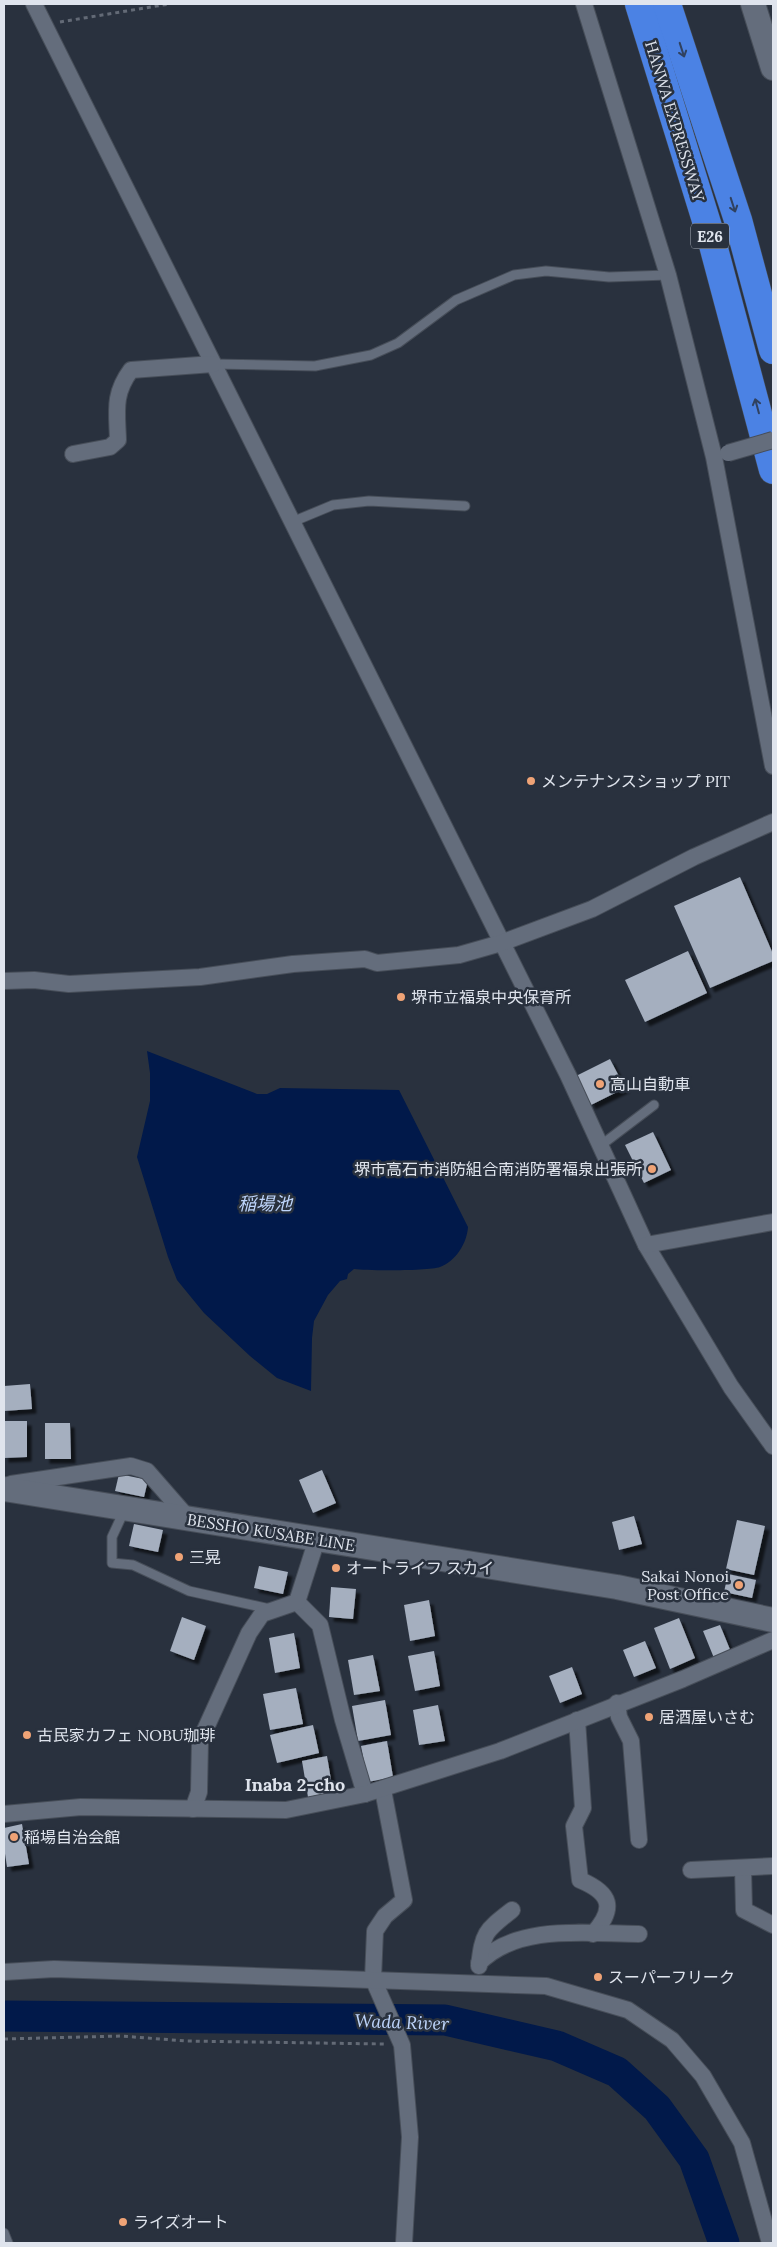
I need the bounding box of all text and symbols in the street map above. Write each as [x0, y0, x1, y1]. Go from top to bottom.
street label: HANWA EXPRESSWAY [641, 38, 709, 205]
one-way arrow [678, 42, 687, 57]
one-way arrow [728, 196, 738, 212]
road number: E26 [691, 224, 729, 248]
one-way arrow [752, 399, 761, 415]
place label: メンテナンスショップ PIT [541, 771, 730, 791]
marker: メンテナンスショップ PIT [525, 775, 537, 787]
place label: 堺市立福泉中央保育所 [411, 987, 571, 1007]
marker: 堺市立福泉中央保育所 [395, 991, 407, 1003]
place label: 高山自動車 [610, 1074, 690, 1094]
marker: 高山自動車 [594, 1078, 606, 1090]
place label: 堺市高石市消防組合南消防署福泉出張所 [354, 1159, 642, 1179]
marker: 堺市高石市消防組合南消防署福泉出張所 [646, 1163, 658, 1175]
water label: 稲場池 [238, 1192, 294, 1215]
street label: BESSHO KUSABE LINE [186, 1509, 357, 1555]
place label: 三晃 [189, 1547, 221, 1567]
marker: 三晃 [173, 1551, 185, 1563]
place label: オートライフ スカイ [346, 1558, 494, 1578]
marker: オートライフ スカイ [330, 1562, 342, 1574]
place label: Sakai Nonoi Post Office [641, 1566, 729, 1604]
marker: Sakai Nonoi Post Office [733, 1579, 745, 1591]
place label: 居酒屋いさむ [659, 1707, 755, 1727]
marker: 居酒屋いさむ [643, 1711, 655, 1723]
place label: 古民家カフェ NOBU珈琲 [37, 1725, 216, 1745]
marker: 古民家カフェ NOBU珈琲 [21, 1729, 33, 1741]
district label: Inaba 2-cho [245, 1773, 345, 1796]
place label: 稲場自治会館 [24, 1827, 120, 1847]
marker: 稲場自治会館 [8, 1831, 20, 1843]
place label: スーパーフリーク [608, 1967, 735, 1987]
marker: スーパーフリーク [592, 1971, 604, 1983]
water label: Wada River [354, 2009, 450, 2035]
place label: ライズオート [133, 2212, 229, 2232]
marker: ライズオート [117, 2216, 129, 2228]

